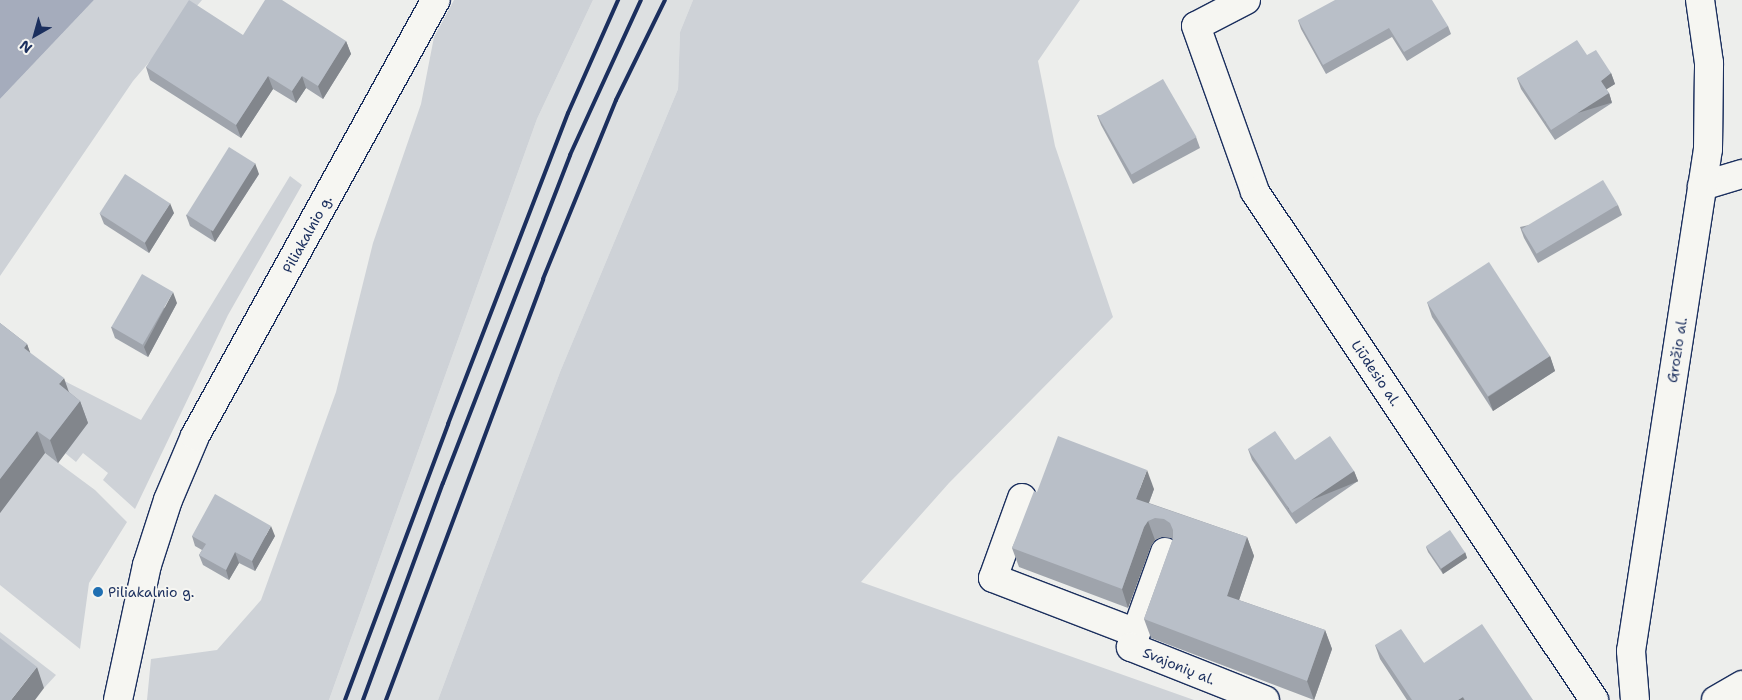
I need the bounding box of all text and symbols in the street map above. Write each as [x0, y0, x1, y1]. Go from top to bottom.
north arrow [10, 10, 60, 60]
text: N [16, 36, 36, 57]
street label: Piliakalnio g. [279, 192, 335, 276]
street label: Grožio al. [1664, 316, 1690, 384]
street label: Liūdesio al. [1348, 337, 1404, 409]
place label: Piliakalnio g. [108, 584, 194, 600]
marker: Piliakalnio g. [92, 586, 104, 598]
street label: Svajonių al. [1140, 644, 1218, 688]

